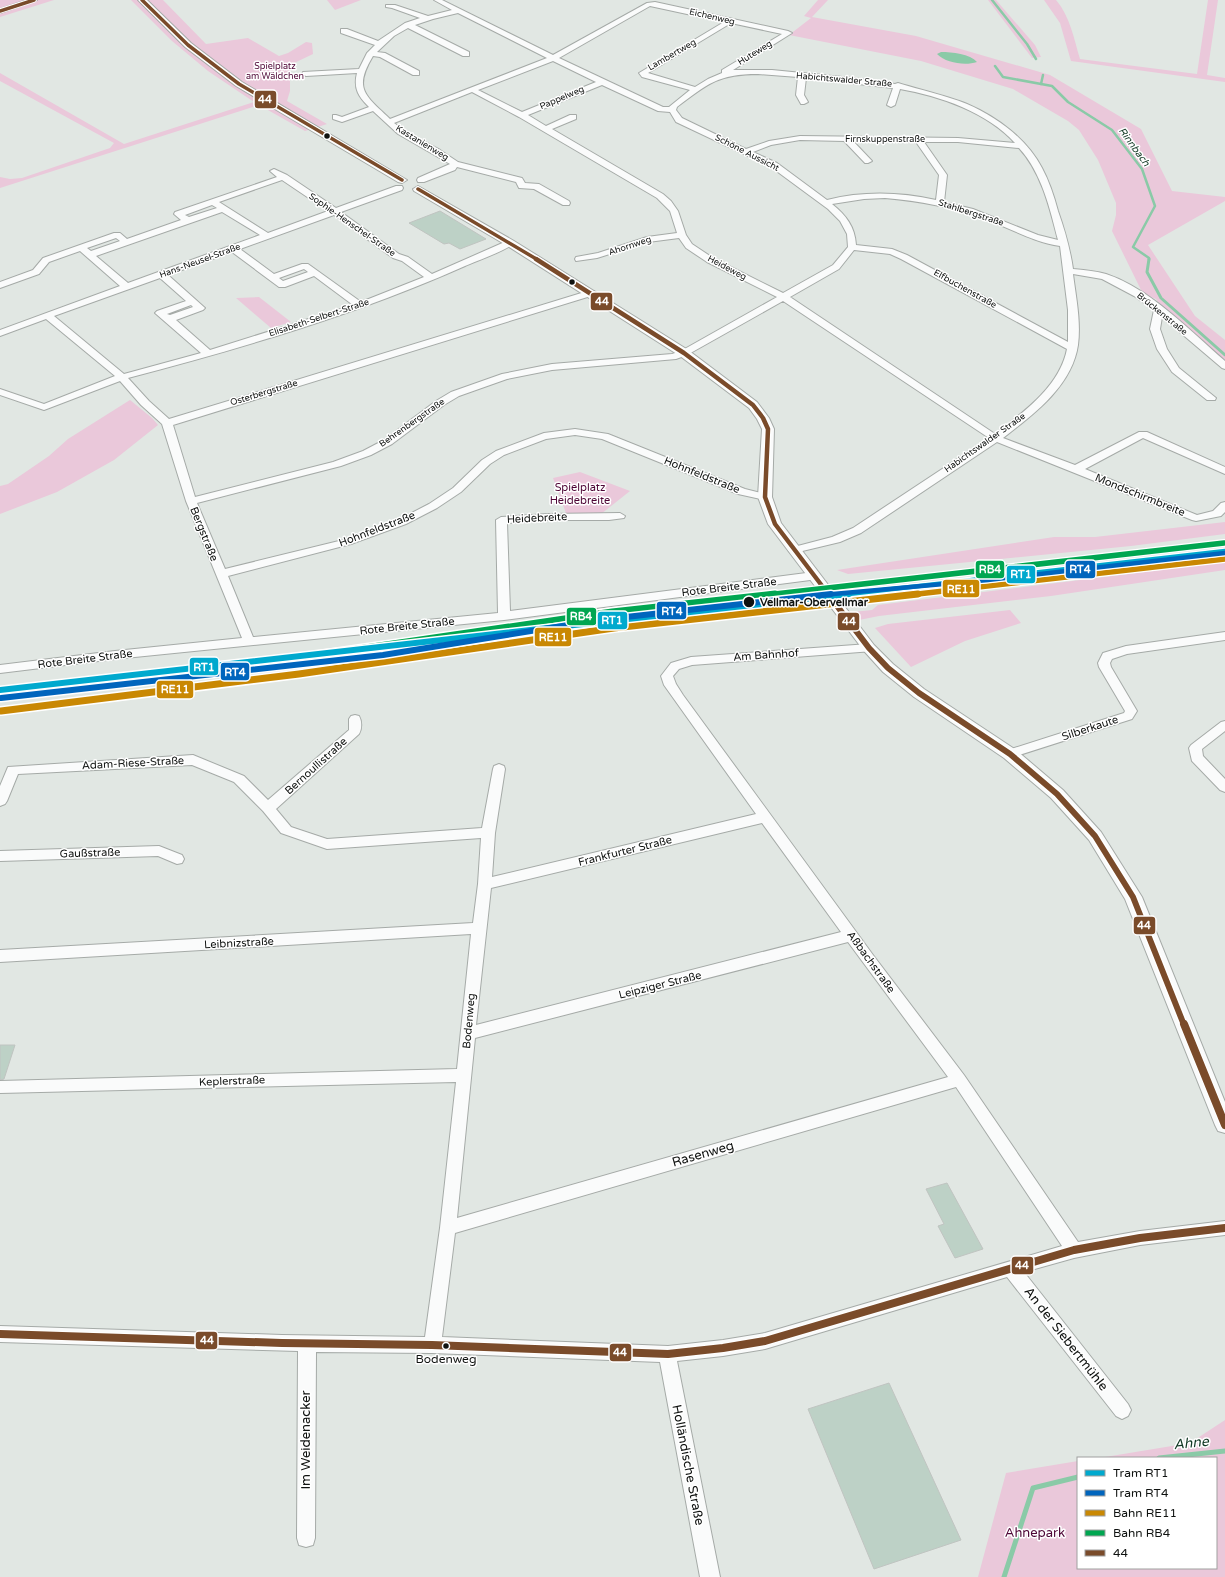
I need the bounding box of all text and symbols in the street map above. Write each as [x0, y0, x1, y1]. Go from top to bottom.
street label: Eichenweg [688, 6, 736, 28]
street label: Lambertweg [646, 37, 698, 73]
street label: Huteweg [736, 38, 774, 68]
park label: Spielplatz am Wäldchen [246, 61, 304, 82]
street label: Habichtswalder Straße [795, 70, 893, 90]
street label: Pappelweg [538, 84, 586, 112]
line badge: 44 [254, 90, 277, 109]
text: 44 [258, 93, 272, 106]
street label: Kastanienweg [393, 123, 451, 163]
water label: Rinnbach [1116, 125, 1153, 170]
unlabelled marker [322, 131, 332, 141]
street label: Schöne Aussicht [713, 132, 782, 174]
street label: Firnskuppenstraße [845, 134, 925, 145]
street label: Sophie-Henschel-Straße [307, 191, 397, 259]
street label: Stahlbergstraße [937, 197, 1005, 229]
street label: Ahornweg [607, 234, 653, 258]
street label: Hans-Neusel-Straße [158, 241, 242, 281]
street label: Heideweg [706, 253, 748, 283]
street label: Elfbuchenstraße [932, 267, 998, 311]
unlabelled marker [567, 277, 577, 287]
street label: Brückenstraße [1134, 290, 1190, 338]
line badge: 44 [590, 292, 613, 311]
text: 44 [595, 295, 609, 308]
street label: Elisabeth-Selbert-Straße [268, 297, 370, 339]
street label: Osterbergstraße [229, 378, 299, 408]
street label: Behrenbergstraße [377, 396, 447, 450]
street label: Habichtswalder Straße [942, 411, 1028, 475]
street label: Hohnfeldstraße [662, 454, 742, 496]
street label: Mondschirmbreite [1093, 471, 1187, 519]
park label: Spielplatz Heidebreite [550, 481, 610, 507]
street label: Bergstraße [187, 505, 221, 563]
street label: Hohnfeldstraße [337, 508, 417, 550]
street label: Heidebreite [506, 510, 568, 526]
line badge: RB4 [975, 560, 1005, 579]
line badge: RT4 [1065, 560, 1096, 579]
text: RB4 [979, 563, 1001, 576]
text: RT4 [1069, 563, 1091, 576]
line badge: RT1 [1006, 565, 1036, 584]
text: RT1 [1010, 568, 1032, 581]
street label: Rote Breite Straße [681, 575, 777, 599]
line badge: RE11 [942, 579, 980, 598]
text: RE11 [947, 583, 975, 596]
marker: Vellmar-Obervellmar [742, 595, 756, 609]
place label: Vellmar-Obervellmar [760, 596, 869, 609]
line badge: RT4 [656, 601, 687, 620]
text: RT4 [661, 605, 683, 618]
line badge: RB4 [566, 607, 597, 626]
text: RB4 [570, 610, 592, 623]
line badge: RT1 [597, 611, 628, 630]
line badge: 44 [837, 612, 860, 631]
text: RT1 [601, 614, 623, 627]
street label: Rote Breite Straße [359, 615, 455, 637]
text: 44 [842, 615, 856, 628]
line badge: RE11 [534, 627, 572, 647]
text: RE11 [539, 631, 567, 644]
street label: Am Bahnhof [733, 646, 800, 664]
street label: Rote Breite Straße [37, 647, 133, 671]
line badge: RT1 [189, 657, 219, 676]
text: RT1 [193, 661, 215, 674]
line badge: RT4 [220, 662, 250, 681]
text: RT4 [224, 666, 246, 679]
line badge: RE11 [156, 680, 194, 699]
text: RE11 [161, 683, 189, 696]
street label: Silberkaute [1060, 713, 1120, 743]
street label: Bernoullistraße [282, 735, 350, 797]
street label: Adam-Riese-Straße [82, 754, 184, 772]
street label: Frankfurter Straße [577, 833, 673, 869]
street label: Gaußstraße [59, 845, 121, 861]
line badge: 44 [1133, 916, 1156, 935]
text: 44 [1137, 919, 1151, 932]
street label: Aßbachstraße [844, 929, 898, 995]
street label: Leibnizstraße [204, 935, 274, 951]
street label: Leipziger Straße [617, 968, 703, 1002]
street label: Bodenweg [460, 993, 478, 1049]
street label: Keplerstraße [199, 1073, 265, 1089]
street label: Rasenweg [670, 1138, 736, 1170]
line badge: 44 [1011, 1256, 1034, 1275]
text: 44 [1015, 1259, 1029, 1272]
street label: An der Siebertmühle [1021, 1284, 1111, 1394]
line badge: 44 [195, 1331, 218, 1350]
text: 44 [200, 1334, 214, 1347]
marker: Bodenweg [441, 1341, 451, 1351]
line badge: 44 [609, 1343, 632, 1362]
text: 44 [613, 1346, 627, 1359]
place label: Bodenweg [416, 1352, 476, 1366]
street label: Im Weidenacker [298, 1390, 314, 1490]
street label: Holländische Straße [668, 1403, 708, 1527]
water label: Ahne [1173, 1433, 1211, 1453]
legend [1077, 1457, 1217, 1569]
text: Tram RT1 [1113, 1466, 1168, 1480]
text: Tram RT4 [1113, 1486, 1169, 1500]
text: Bahn RE11 [1113, 1506, 1177, 1520]
park label: Ahnepark [1005, 1525, 1065, 1541]
text: Bahn RB4 [1113, 1526, 1171, 1540]
text: 44 [1113, 1546, 1129, 1560]

